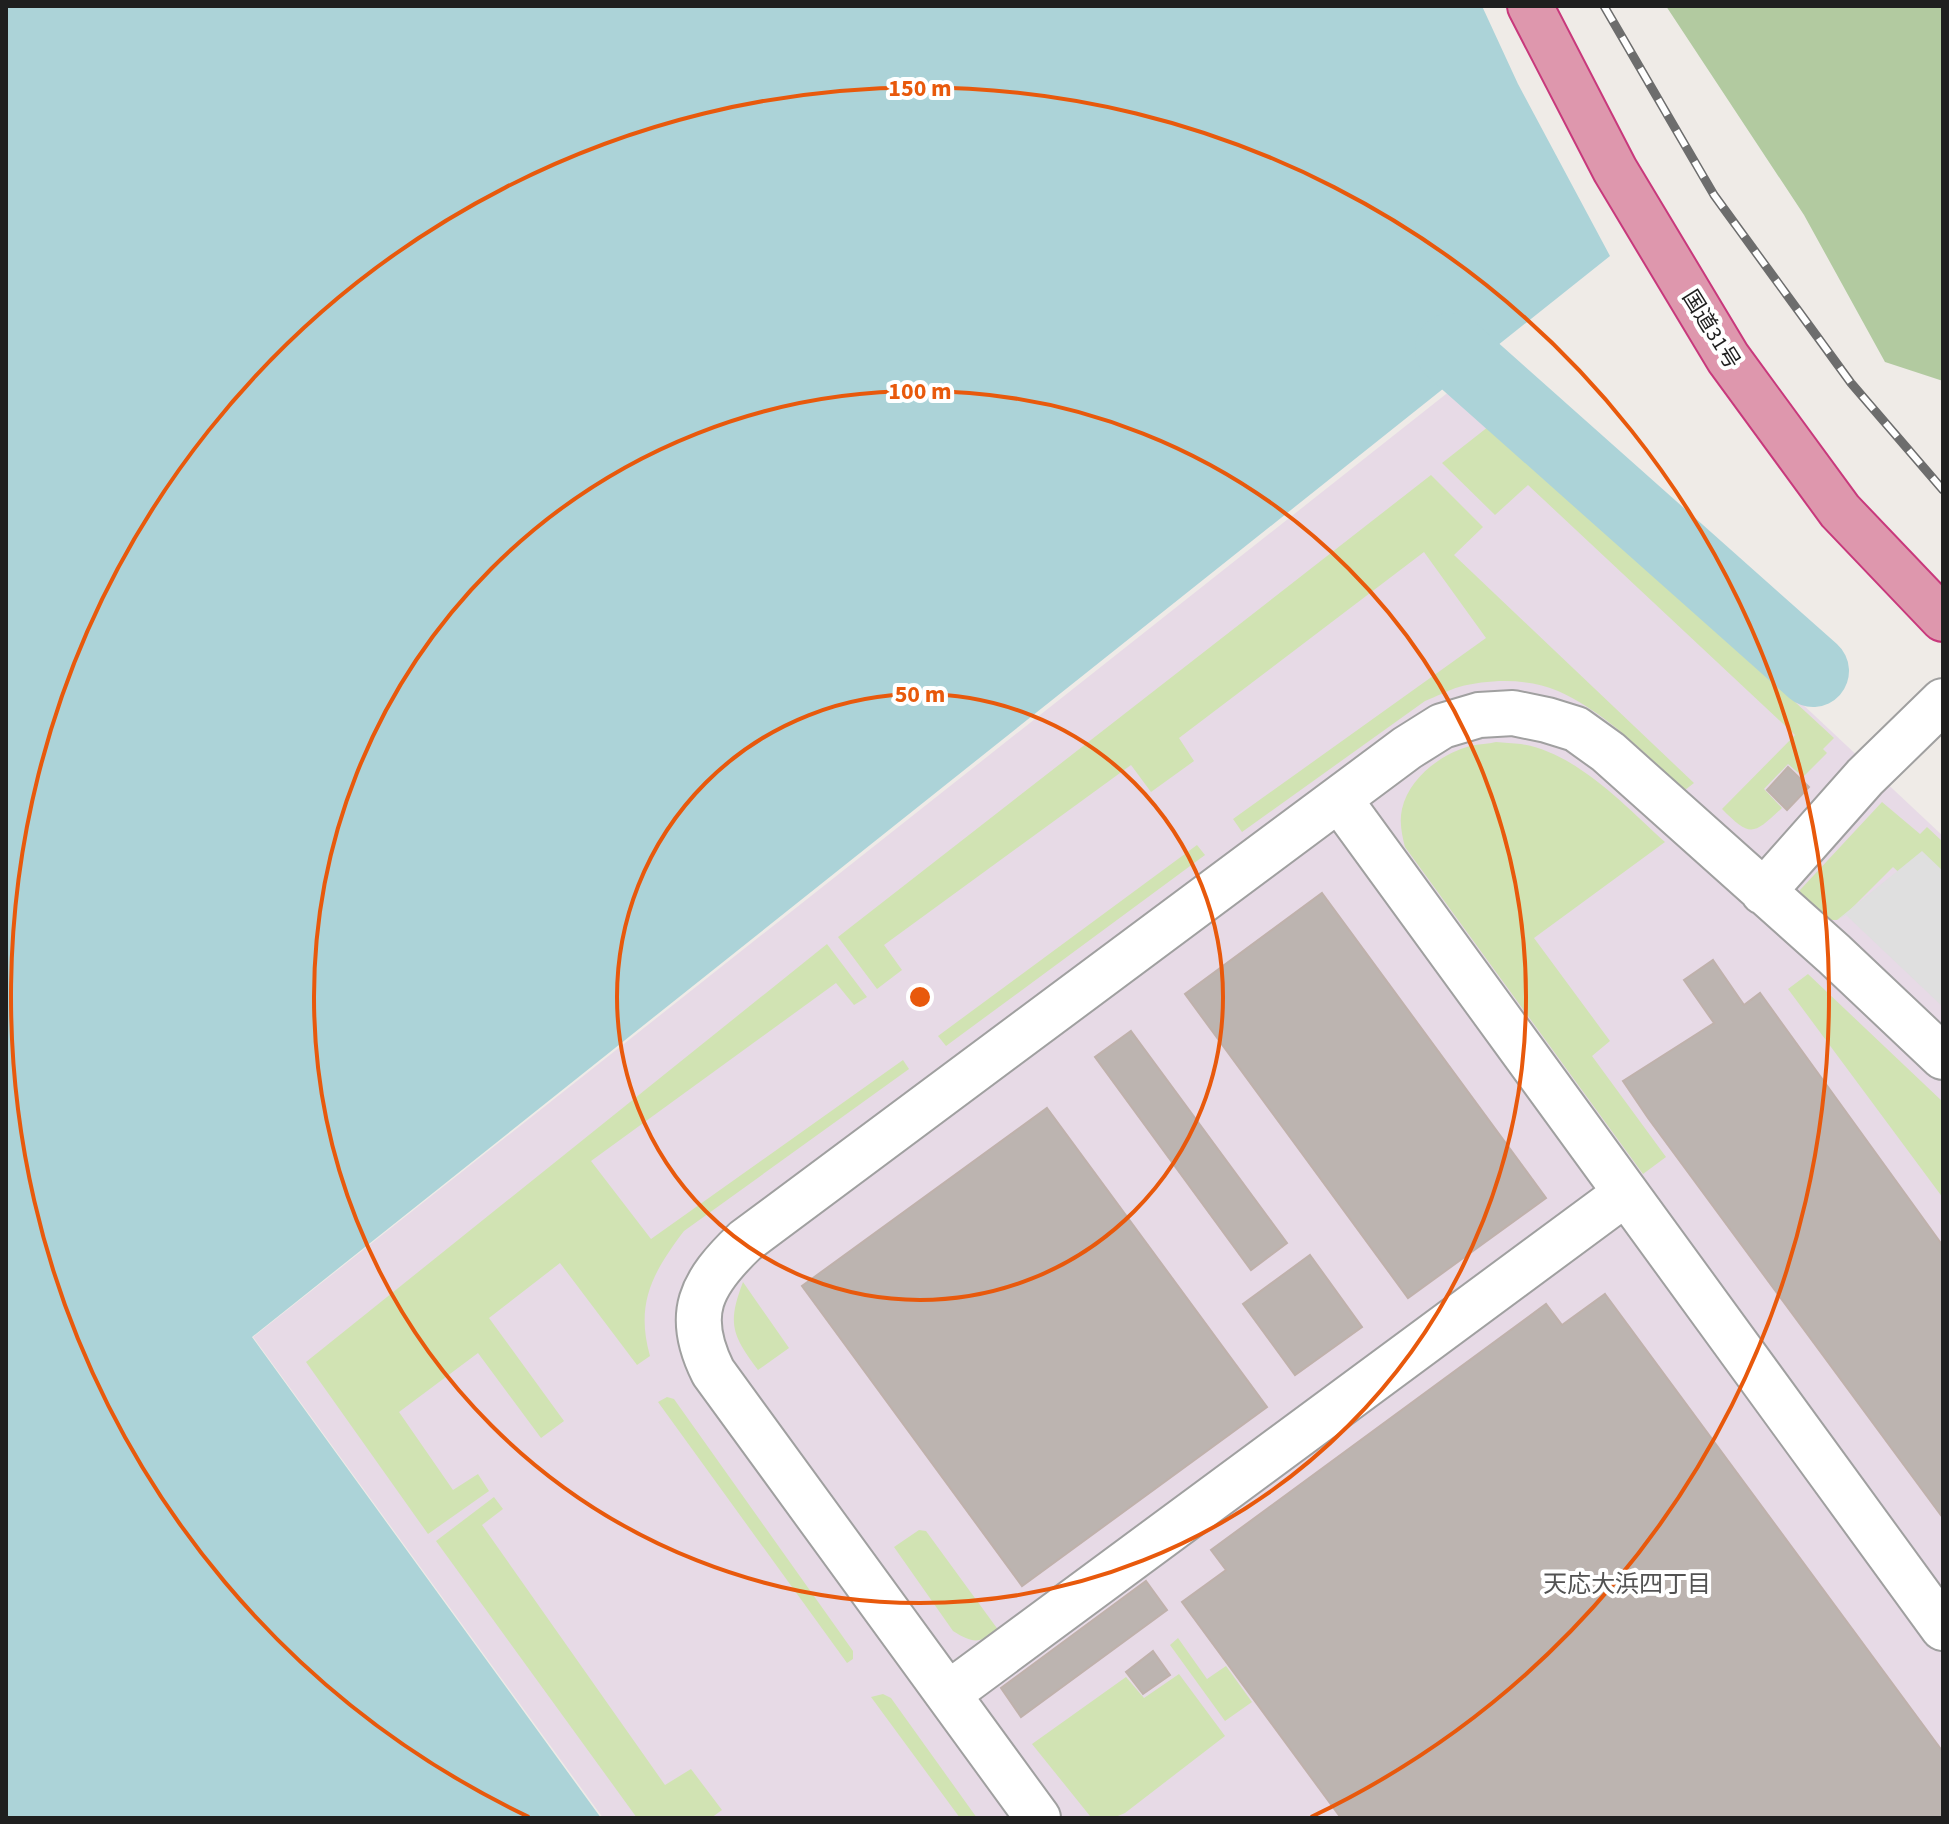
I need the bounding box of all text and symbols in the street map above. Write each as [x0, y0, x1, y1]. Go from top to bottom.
text: 150 m [888, 71, 952, 106]
street label: 国道31号 [1674, 284, 1748, 375]
text: 100 m [888, 374, 952, 409]
text: 50 m [895, 677, 945, 712]
centre of rings [906, 983, 934, 1011]
district label: 天応大浜四丁目 [1543, 1567, 1711, 1602]

